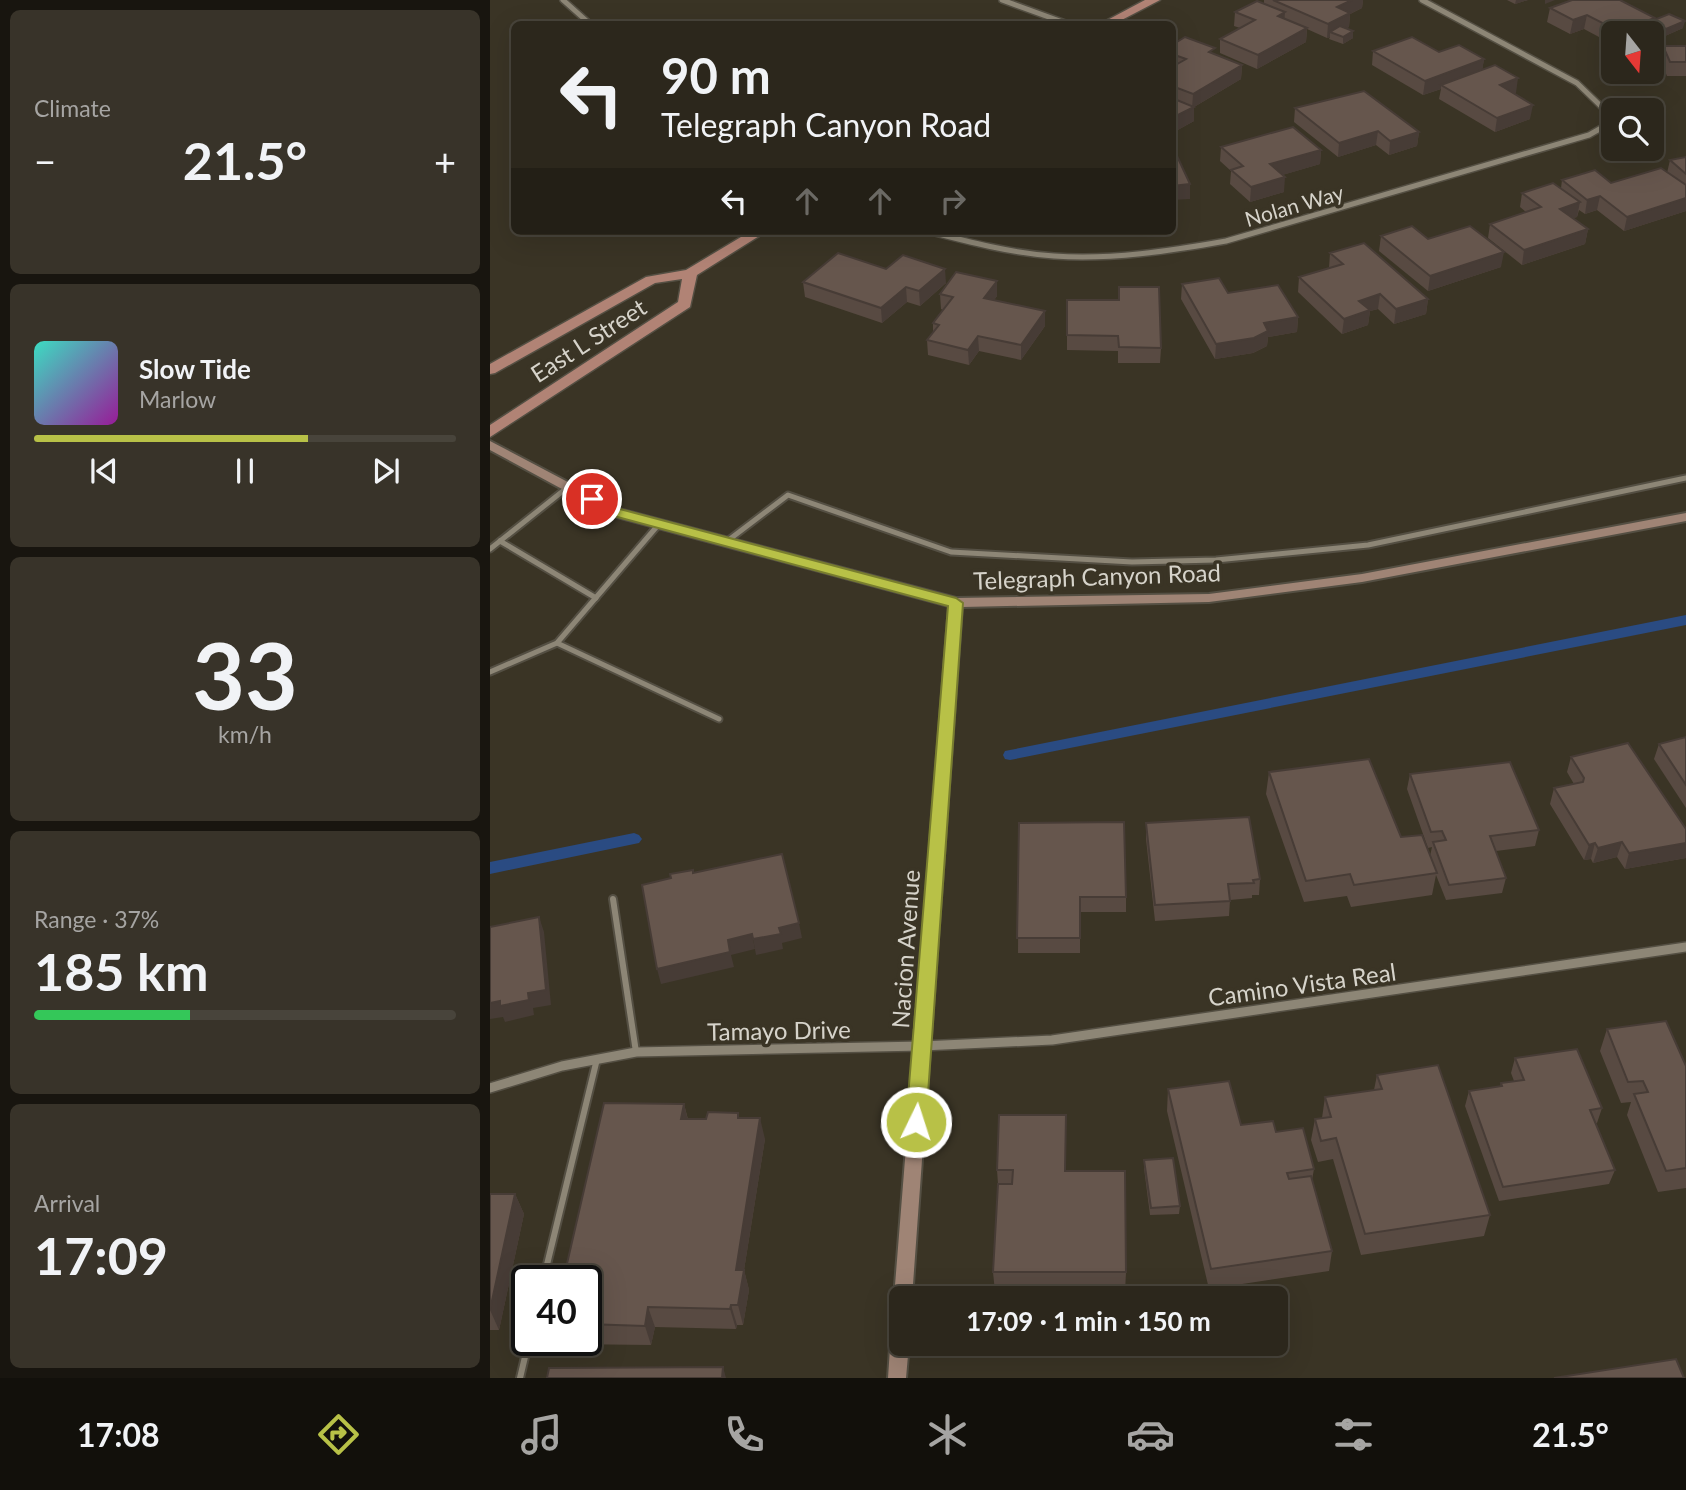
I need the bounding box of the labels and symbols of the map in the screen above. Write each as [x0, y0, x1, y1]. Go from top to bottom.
north arrow [1601, 21, 1664, 84]
street label: Nolan Way [1242, 179, 1346, 231]
street label: East L Street [525, 292, 651, 388]
pin [562, 469, 622, 529]
street label: Telegraph Canyon Road [973, 557, 1221, 595]
street label: Nacion Avenue [885, 869, 925, 1029]
street label: Camino Vista Real [1206, 956, 1398, 1012]
street label: Tamayo Drive [707, 1014, 851, 1046]
position arrow [879, 1085, 953, 1159]
speed limit sign: 40 [511, 1265, 602, 1356]

